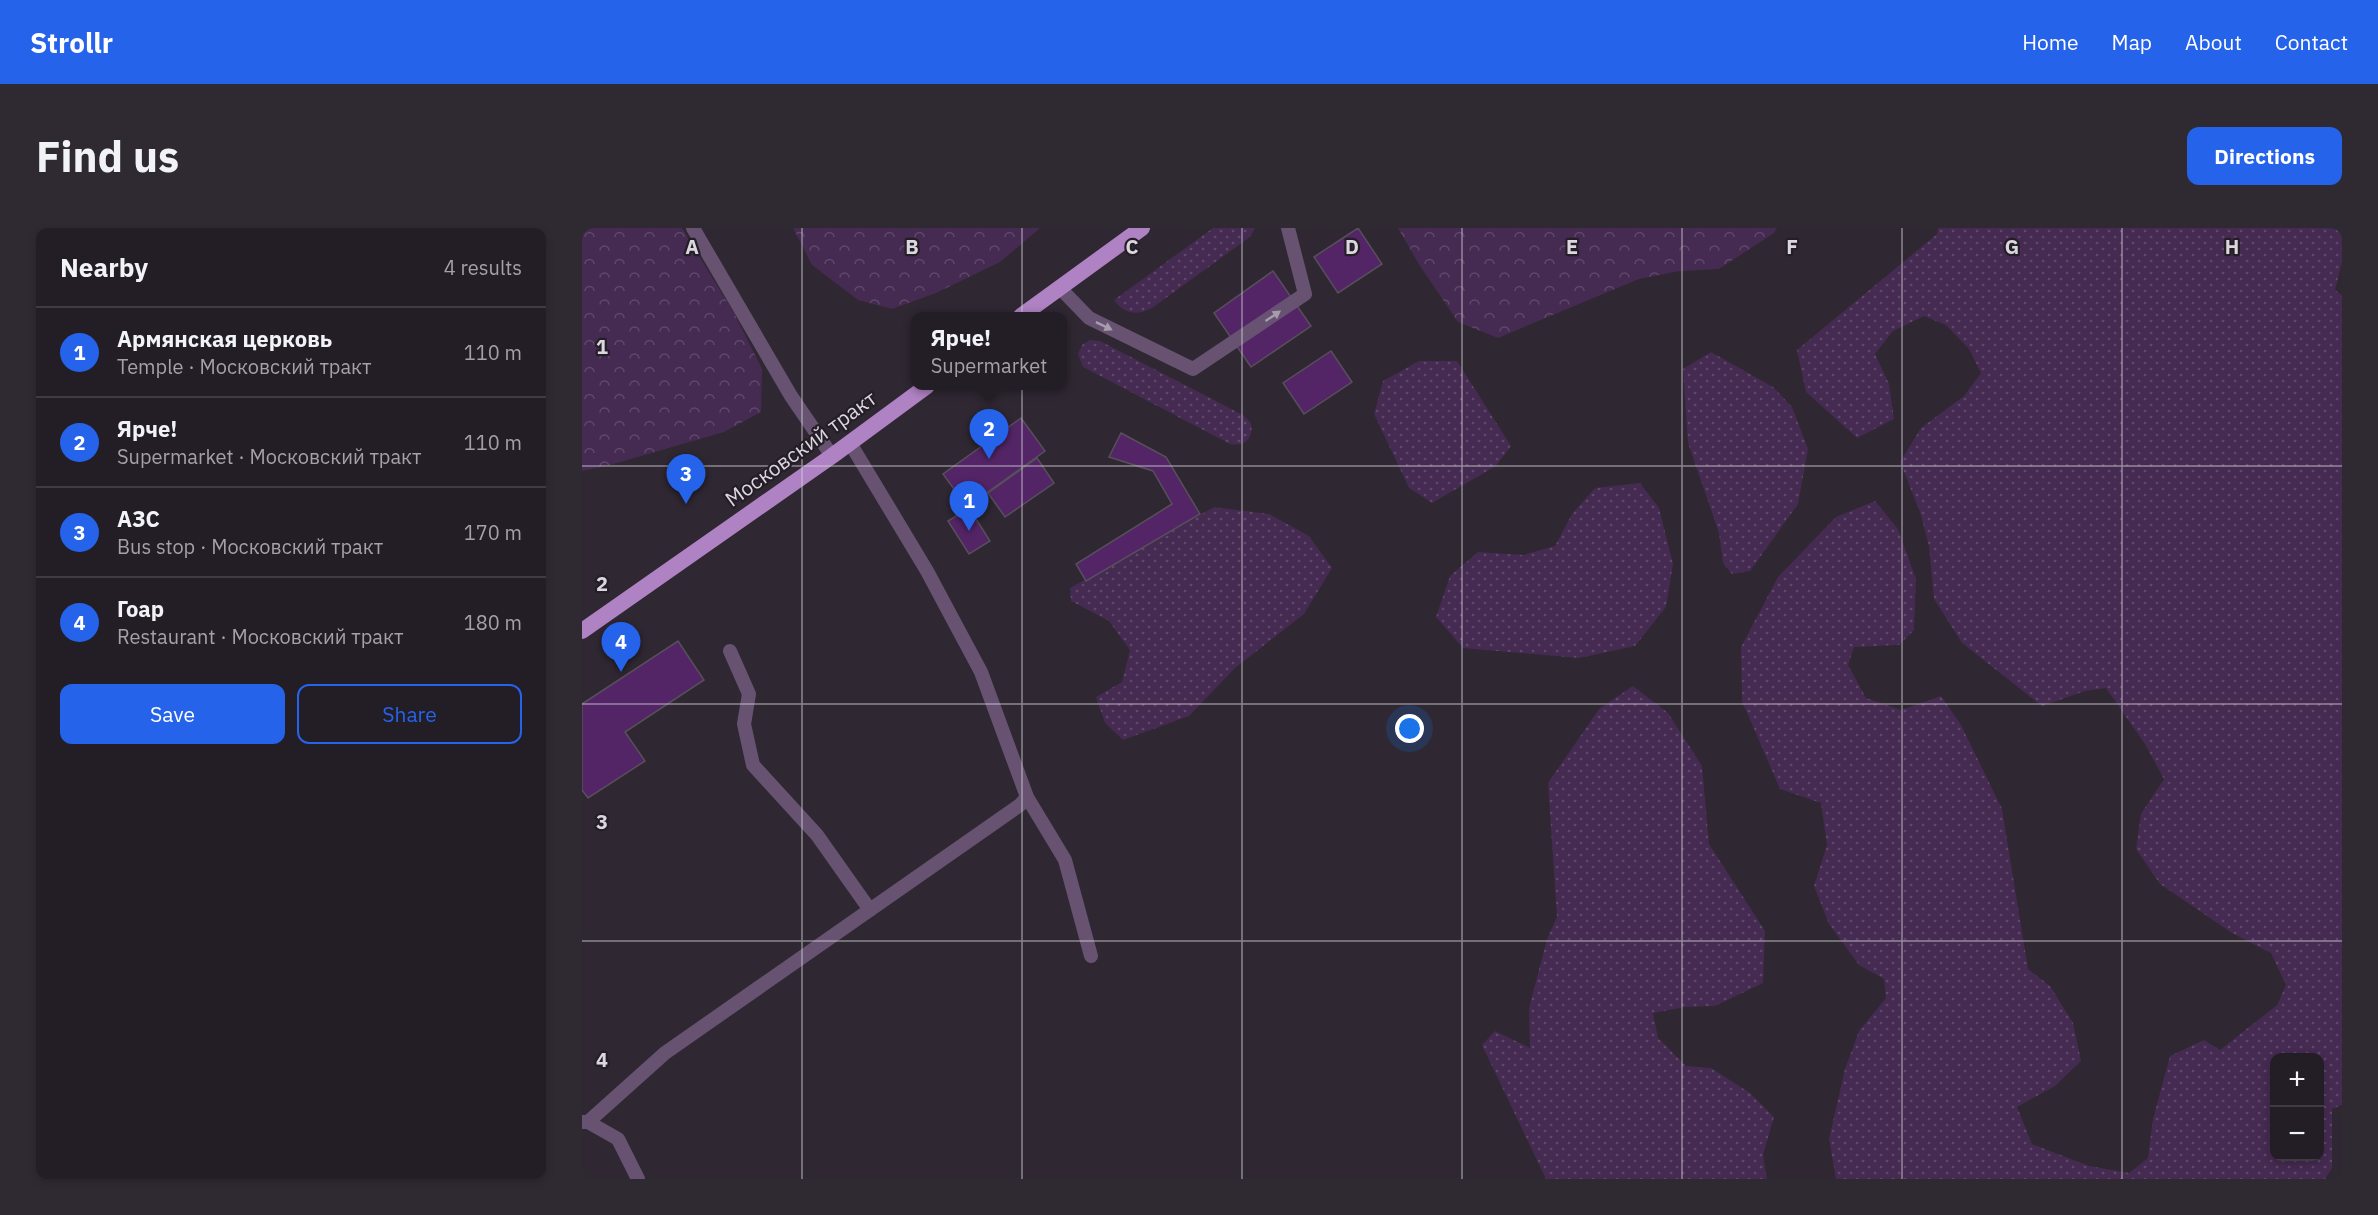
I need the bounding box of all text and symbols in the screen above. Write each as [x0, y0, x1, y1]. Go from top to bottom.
text: Strollr [30, 24, 113, 61]
text: Home [2022, 28, 2079, 56]
text: Map [2112, 28, 2152, 56]
text: About [2185, 28, 2242, 56]
text: Contact [2275, 28, 2348, 56]
button: Directions [2187, 127, 2342, 185]
text: Find us [36, 129, 179, 184]
text: A [685, 233, 699, 260]
text: B [905, 233, 919, 260]
text: C [1125, 233, 1139, 260]
text: D [1345, 233, 1359, 260]
text: E [1566, 233, 1578, 260]
text: F [1786, 233, 1798, 260]
text: G [2005, 233, 2019, 260]
text: H [2225, 233, 2239, 260]
text: Nearby [60, 250, 148, 284]
text: 4 results [444, 254, 522, 281]
one-way arrow [1264, 310, 1281, 321]
popup [911, 312, 1067, 390]
one-way arrow [1095, 321, 1112, 330]
text: Ярче! [931, 323, 991, 352]
text: Армянская церковь [117, 324, 332, 353]
text: 1 [596, 333, 608, 360]
text: 1 [74, 339, 86, 366]
text: 110 m [464, 339, 522, 366]
text: Supermarket [931, 352, 1047, 379]
text: Temple · Московский тракт [117, 353, 372, 380]
street label: Московский тракт [719, 384, 882, 513]
pin: 2 [970, 410, 1008, 459]
text: Ярче! [117, 414, 177, 443]
text: 2 [74, 429, 86, 456]
text: 110 m [464, 429, 522, 456]
text: Supermarket · Московский тракт [117, 443, 422, 470]
pin: 3 [666, 454, 706, 504]
pin: 1 [950, 482, 988, 531]
text: АЗС [117, 504, 160, 533]
text: 3 [74, 519, 86, 546]
text: 170 m [464, 519, 522, 546]
text: Bus stop · Московский тракт [117, 533, 383, 560]
text: 2 [596, 570, 608, 597]
text: Гоар [117, 594, 164, 623]
text: 4 [74, 609, 86, 636]
text: 180 m [464, 609, 522, 636]
pin: 4 [602, 622, 640, 672]
text: Restaurant · Московский тракт [117, 623, 403, 650]
button: Save [60, 684, 285, 744]
button: Share [297, 684, 522, 744]
your location [1395, 714, 1424, 743]
text: 3 [596, 808, 608, 835]
text: 4 [596, 1046, 608, 1073]
map controls [2270, 1053, 2324, 1161]
button: + [2270, 1053, 2324, 1107]
button: − [2270, 1107, 2324, 1161]

